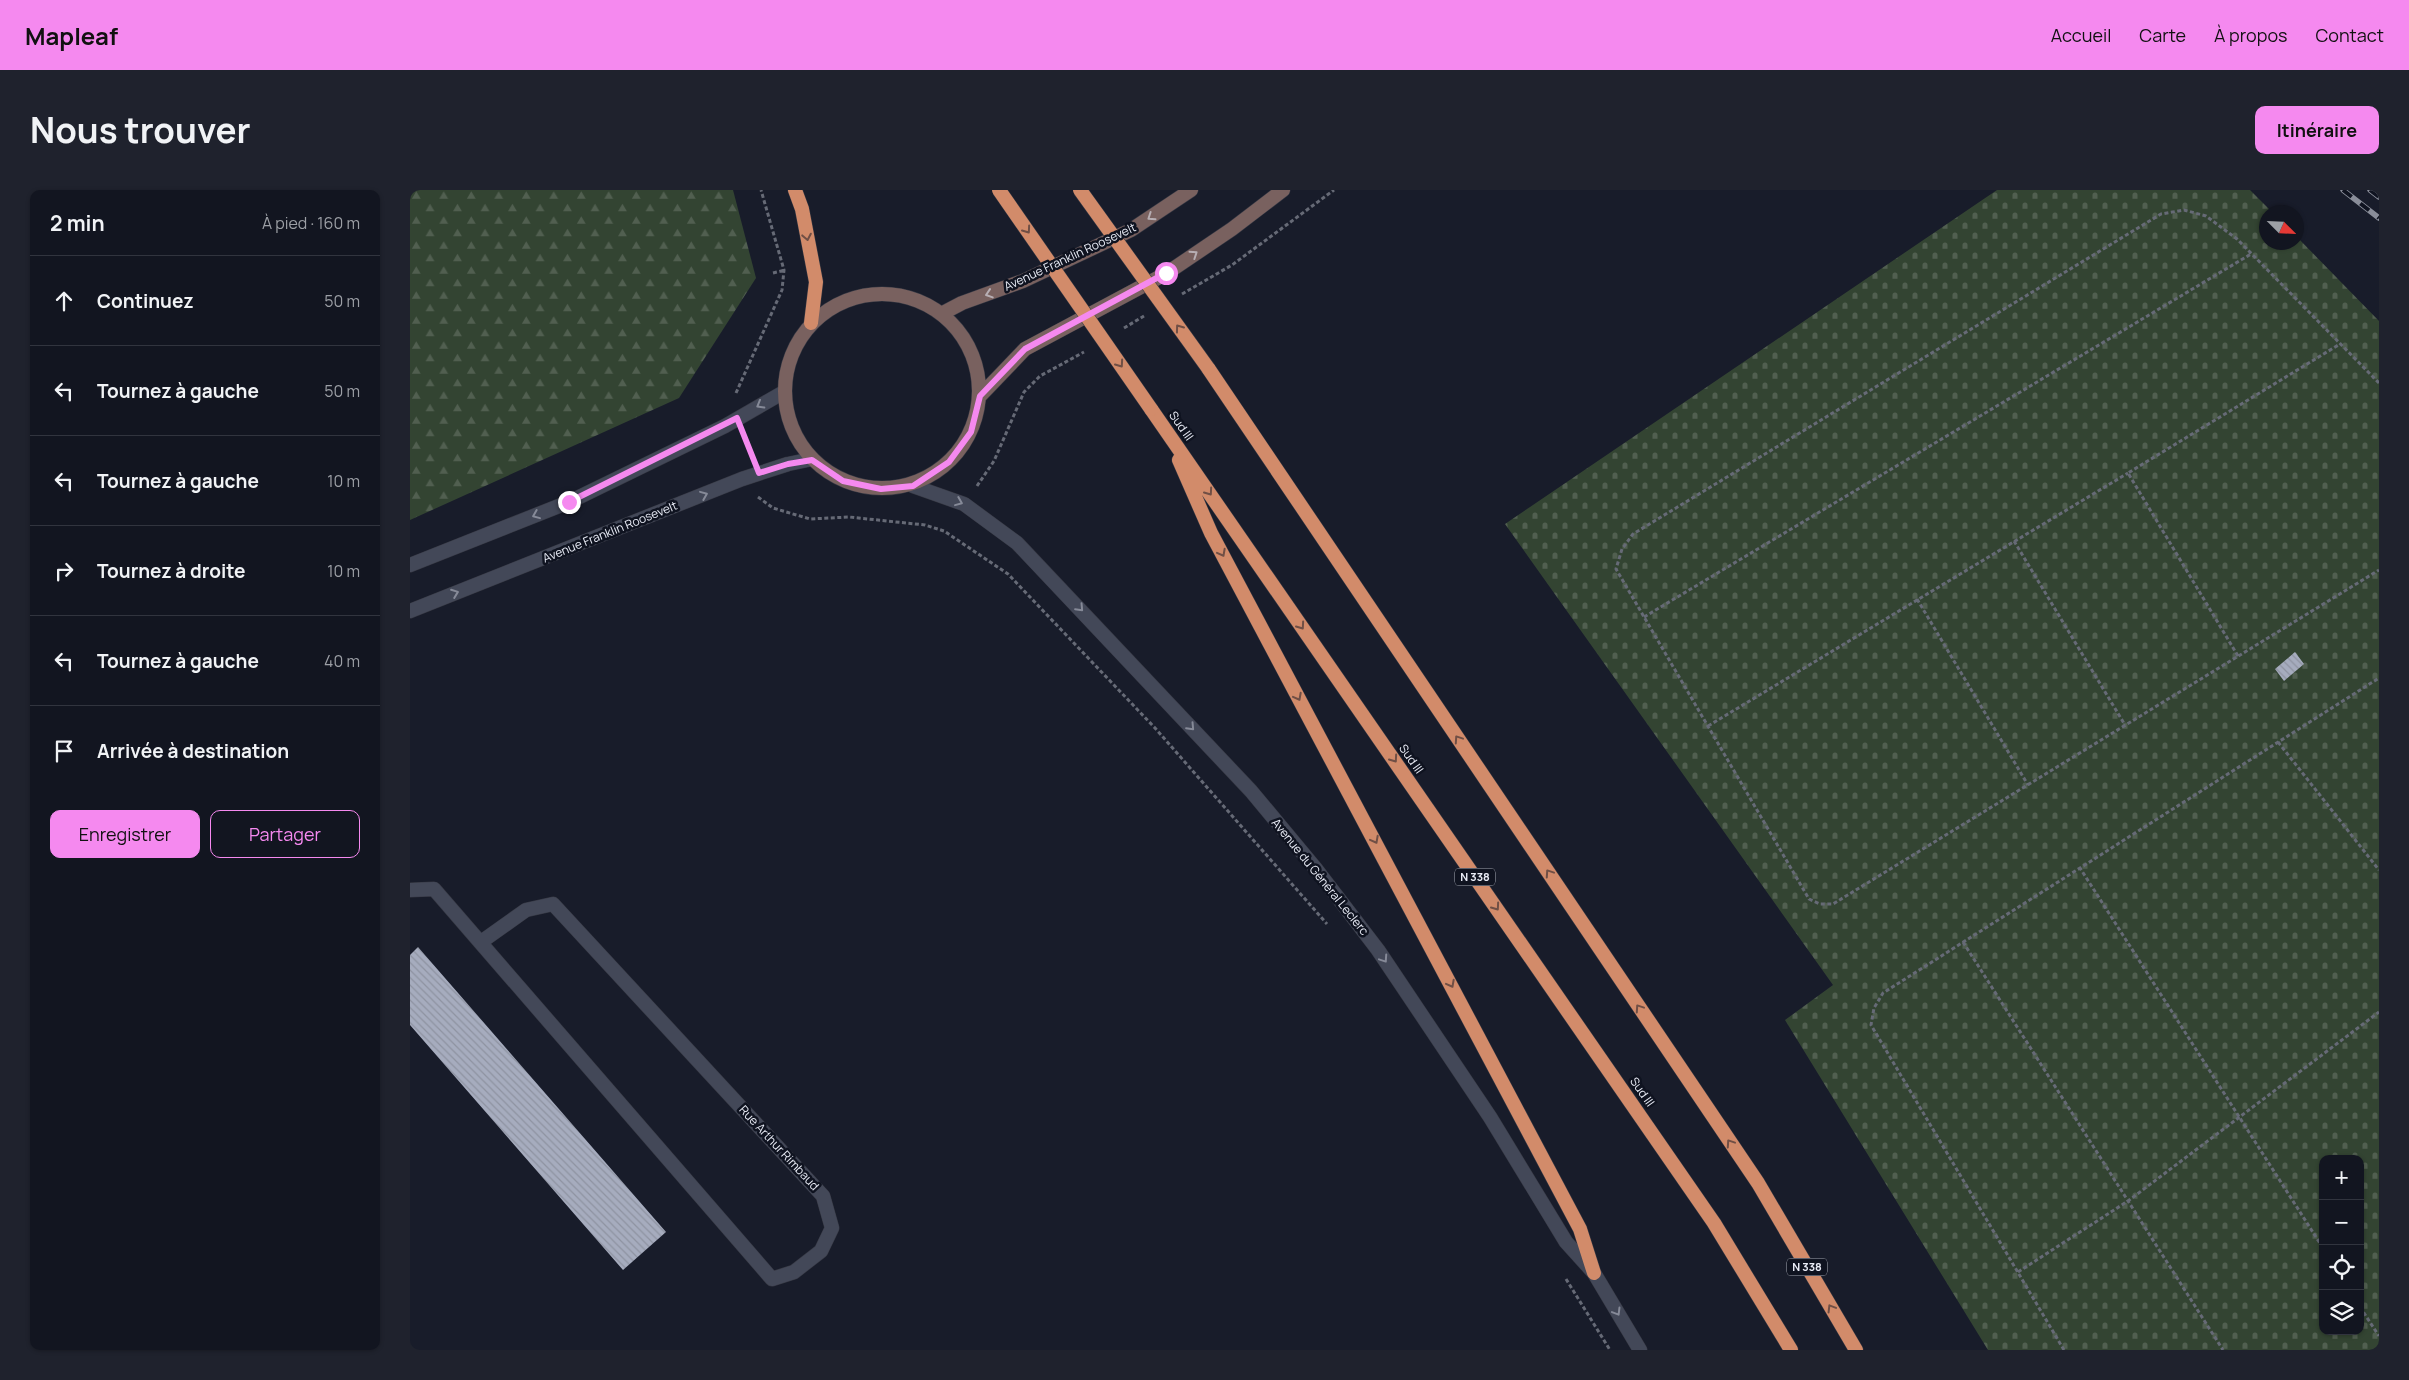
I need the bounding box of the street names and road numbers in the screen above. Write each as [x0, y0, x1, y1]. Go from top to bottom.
street label: Avenue Franklin Roosevelt [1001, 218, 1139, 295]
street label: Sud III [1165, 408, 1198, 444]
street label: Avenue Franklin Roosevelt [540, 497, 680, 566]
street label: Sud III [1395, 741, 1428, 777]
street label: Avenue du Général Leclerc [1268, 815, 1373, 939]
road number: N 338 [1455, 869, 1495, 886]
street label: Sud III [1626, 1074, 1659, 1110]
street label: Rue Arthur Rimbaud [736, 1101, 823, 1194]
road number: N 338 [1787, 1258, 1827, 1276]

